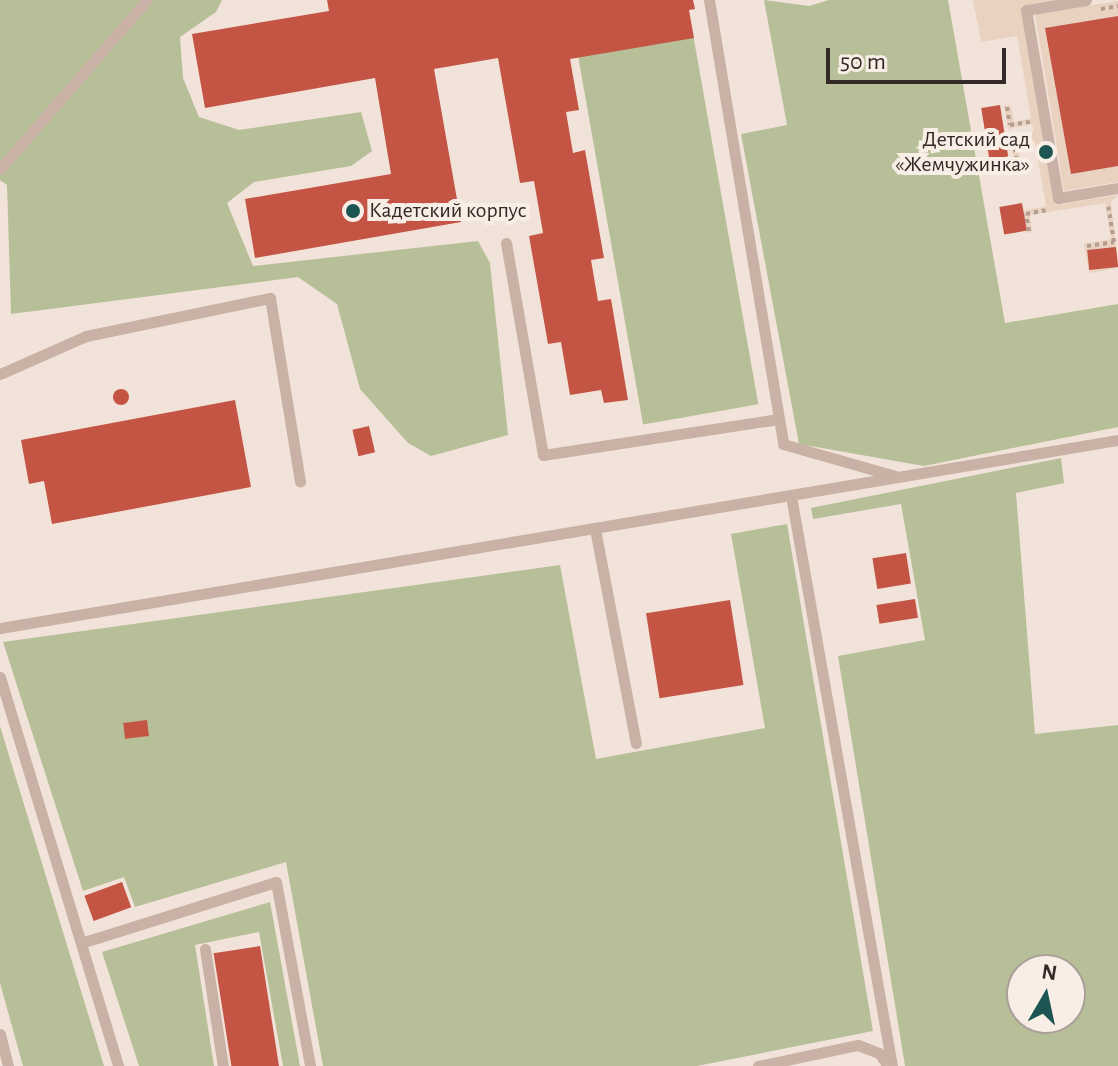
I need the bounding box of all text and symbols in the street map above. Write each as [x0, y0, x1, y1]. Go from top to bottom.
scale bar [830, 32, 1010, 82]
text: 50 m [840, 50, 886, 74]
place label: Детский сад «Жемчужинка» [895, 126, 1030, 178]
marker: Детский сад «Жемчужинка» [1037, 143, 1055, 161]
place label: Кадетский корпус [369, 198, 527, 224]
marker: Кадетский корпус [344, 202, 362, 220]
north arrow [1006, 954, 1086, 1034]
text: N [1040, 960, 1059, 984]

